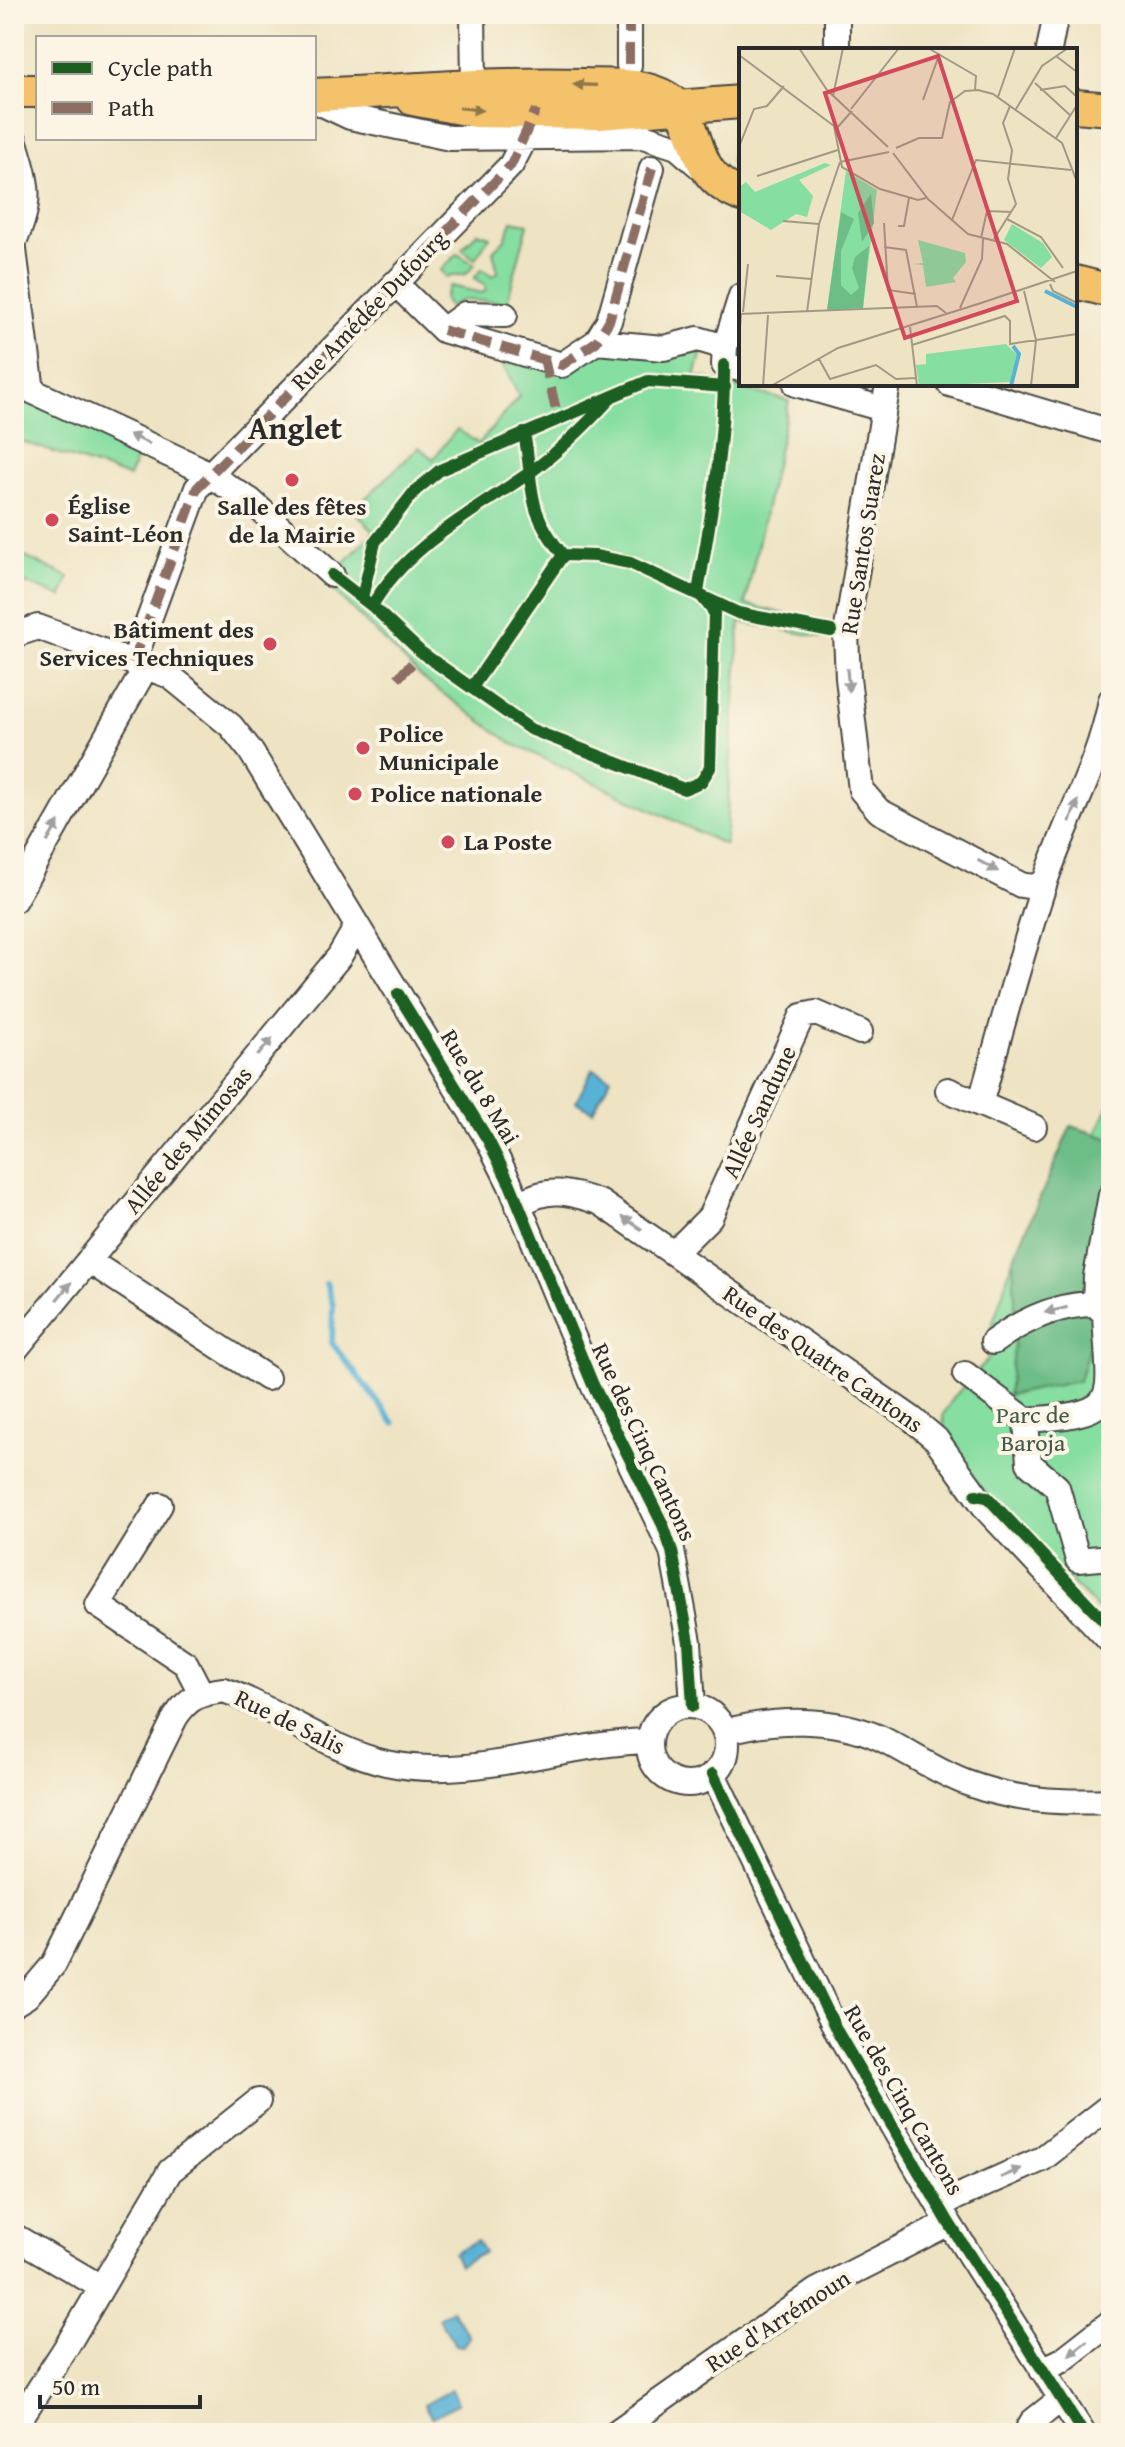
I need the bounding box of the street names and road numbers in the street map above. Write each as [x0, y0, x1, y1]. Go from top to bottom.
street label: Rue Amédée Dufourg [283, 221, 455, 398]
street label: Rue Santos Suarez [831, 451, 894, 637]
street label: Rue du 8 Mai [432, 1022, 529, 1151]
street label: Allée Sandune [712, 1040, 805, 1184]
street label: Allée des Mimosas [115, 1058, 260, 1221]
street label: Rue des Quatre Cantons [716, 1276, 931, 1441]
street label: Rue des Cinq Cantons [583, 1337, 706, 1547]
street label: Rue de Salis [229, 1680, 351, 1763]
street label: Rue des Cinq Cantons [836, 1998, 973, 2202]
street label: Rue d'Arrémoun [698, 2260, 857, 2381]

